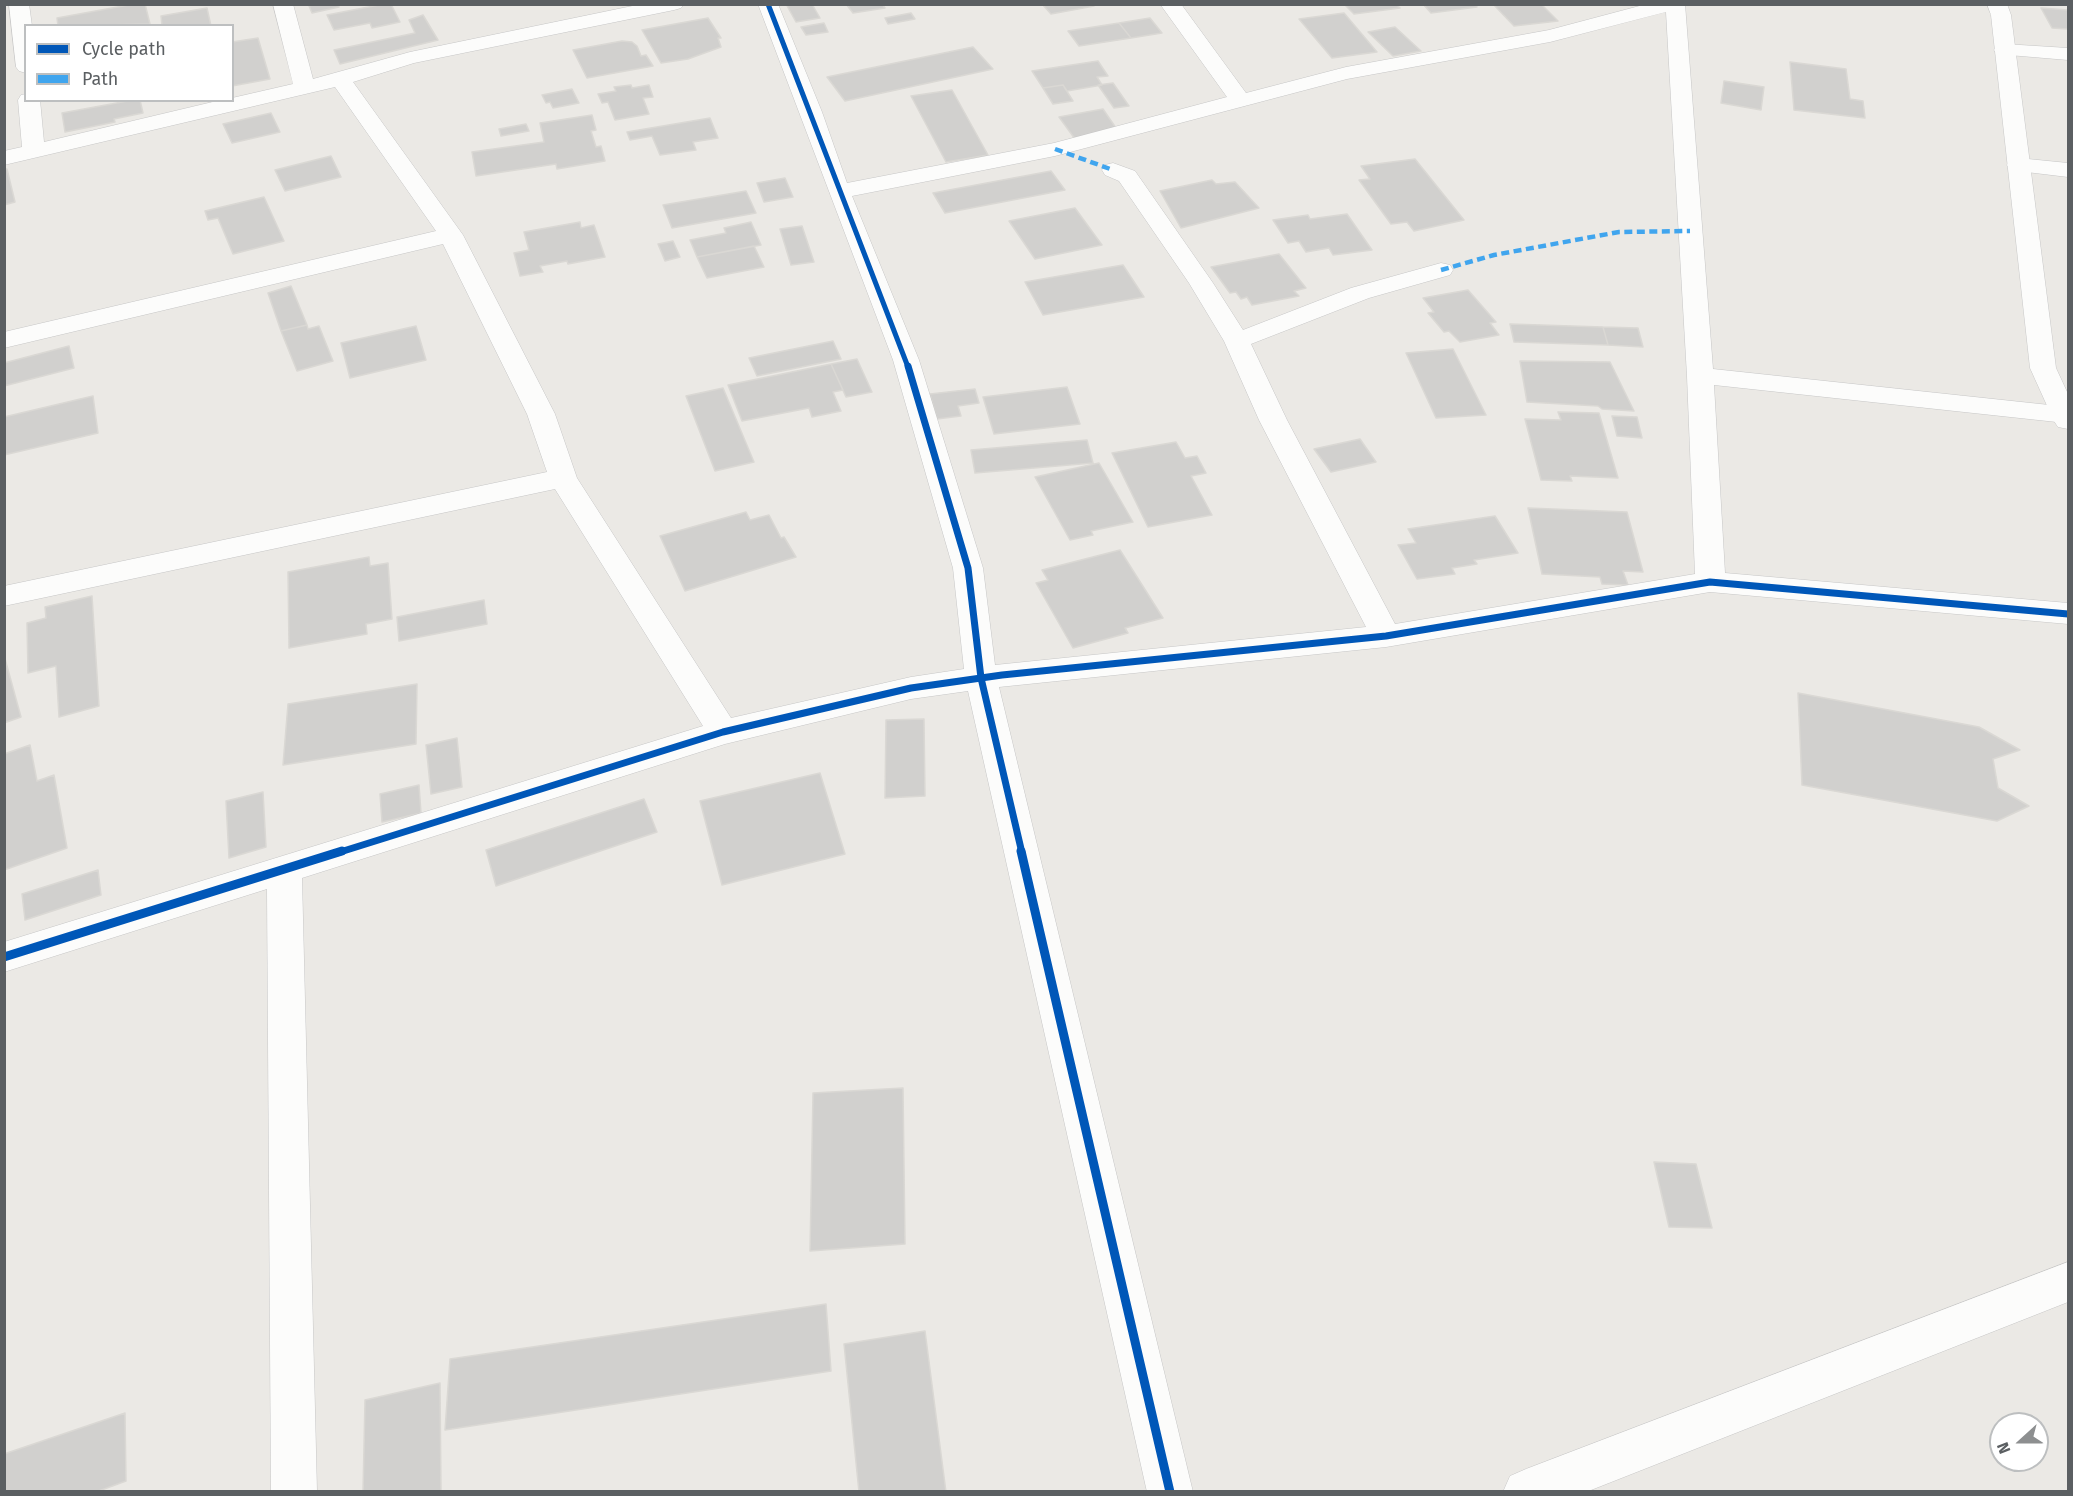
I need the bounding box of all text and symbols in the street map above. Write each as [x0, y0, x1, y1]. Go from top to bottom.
legend [24, 24, 234, 102]
text: Cycle path [82, 38, 166, 60]
text: Path [82, 68, 118, 90]
north arrow [1989, 1412, 2049, 1472]
text: N [1993, 1440, 2014, 1456]

